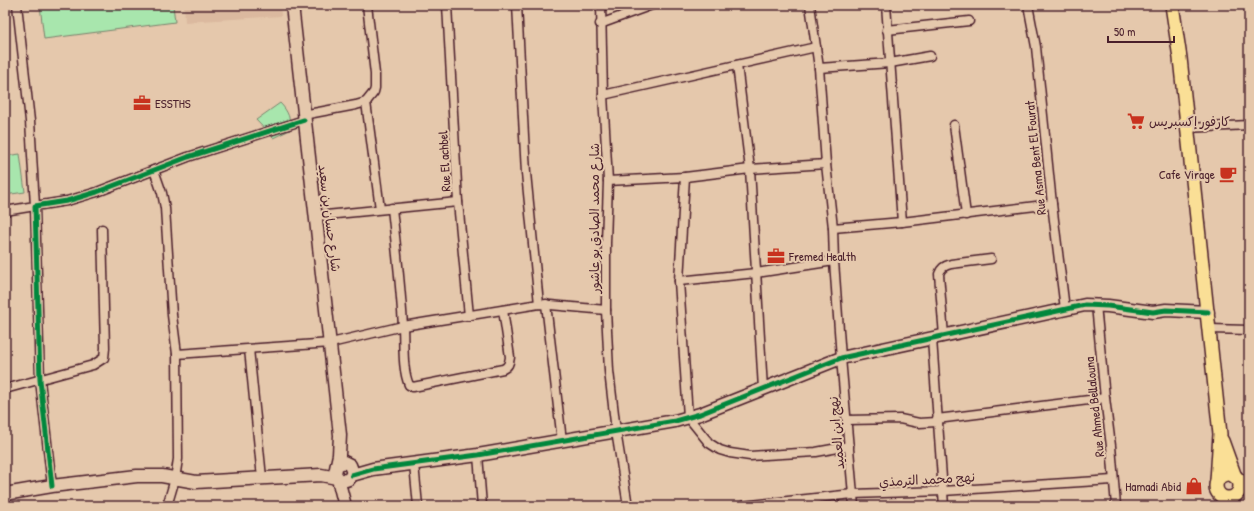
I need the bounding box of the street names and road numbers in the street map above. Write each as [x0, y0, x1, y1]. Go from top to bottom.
street label: Rue Asma Bent El Fourat [1020, 99, 1050, 216]
street label: Rue El achbel [433, 130, 455, 192]
street label: شارع محمد الصادق بو عاشور [585, 143, 604, 294]
street label: شارع حسان بن سعيد [313, 163, 346, 273]
street label: Rue Ahmed Bellalouna [1080, 356, 1108, 458]
street label: نهج ابن العميد [824, 396, 849, 470]
street label: نهج محمد الترمذي [878, 467, 976, 492]

